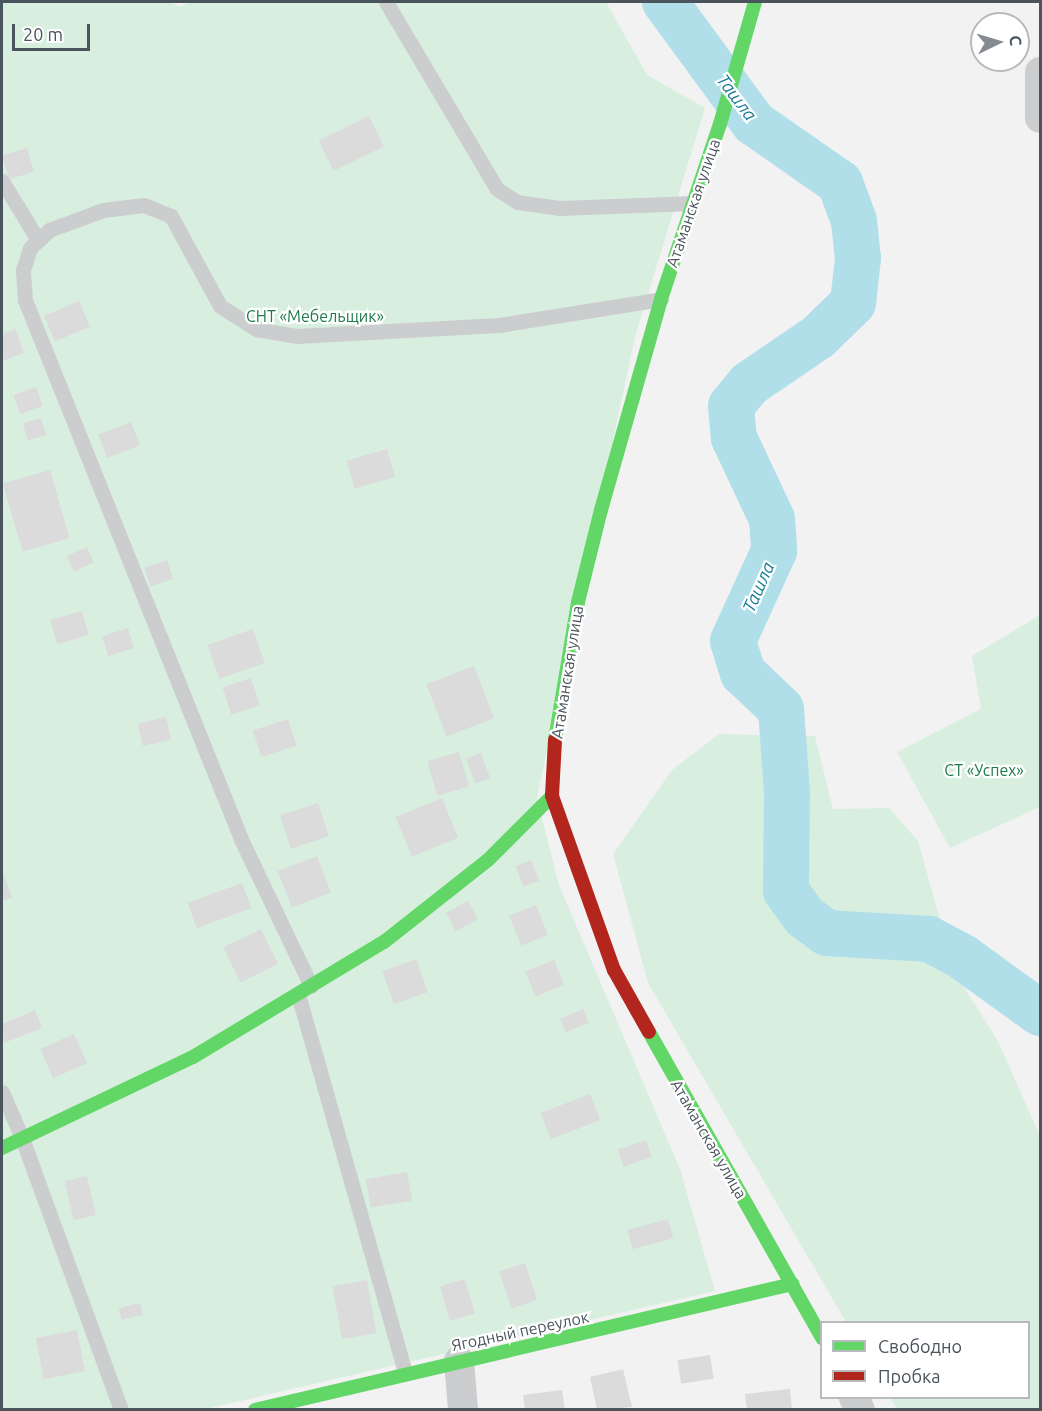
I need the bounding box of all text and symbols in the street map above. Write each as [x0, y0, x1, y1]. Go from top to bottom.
scale bar [15, 12, 93, 50]
north arrow [970, 12, 1030, 72]
text: 20 m [23, 24, 63, 44]
text: С [1007, 35, 1025, 46]
water label: Ташла [713, 70, 761, 124]
street label: Атаманская улица [662, 136, 724, 270]
park label: СНТ «Мебельщик» [246, 306, 384, 326]
water label: Ташла [737, 559, 779, 615]
street label: Атаманская улица [547, 604, 587, 740]
park label: СТ «Успех» [944, 760, 1024, 780]
street label: Атаманская улица [667, 1076, 751, 1202]
street label: Ягодный переулок [449, 1307, 591, 1355]
legend [820, 1321, 1030, 1399]
text: Свободно [878, 1336, 962, 1356]
text: Пробка [878, 1366, 941, 1386]

